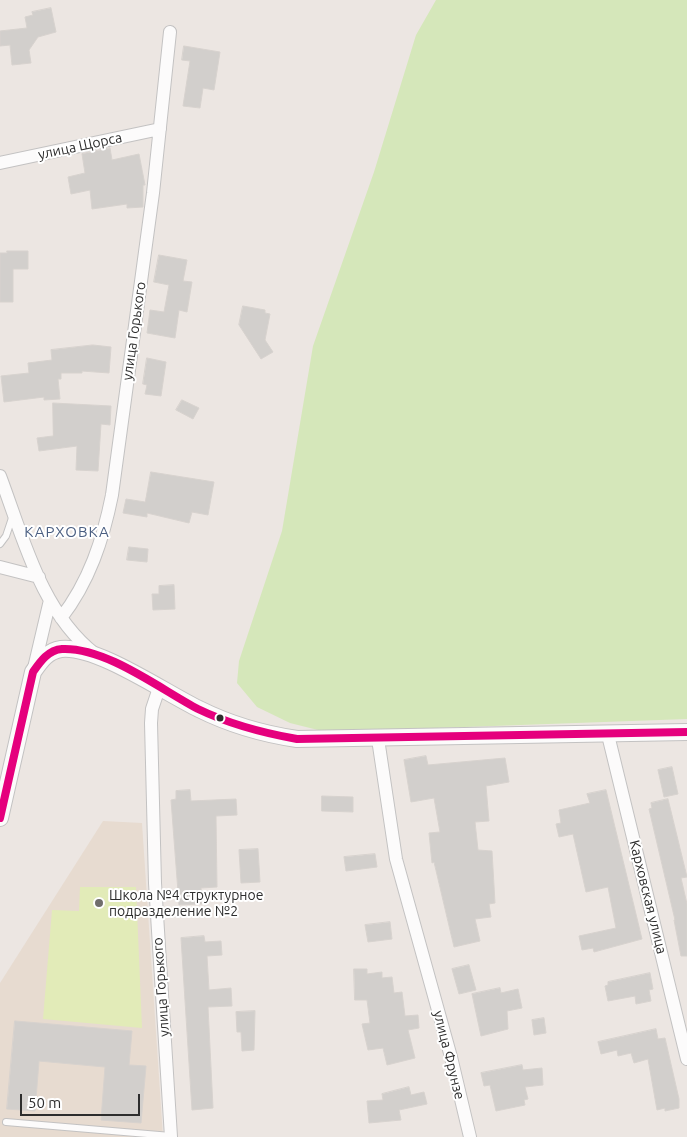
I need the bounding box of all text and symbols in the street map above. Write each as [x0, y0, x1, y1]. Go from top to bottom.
street label: улица Щорса [36, 129, 124, 163]
street label: улица Горького [119, 280, 149, 382]
district label: КАРХОВКА [23, 523, 111, 541]
unlabelled marker [215, 713, 225, 723]
street label: Карховская улица [626, 838, 670, 956]
place label: Школа №4 структурное подразделение №2 [109, 887, 263, 920]
marker: Школа №4 структурное подразделение №2 [93, 897, 105, 909]
street label: улица Горького [149, 937, 173, 1037]
street label: улица Фрунзе [430, 1009, 468, 1101]
scale bar [22, 1084, 142, 1116]
text: 50 m [28, 1094, 61, 1111]

